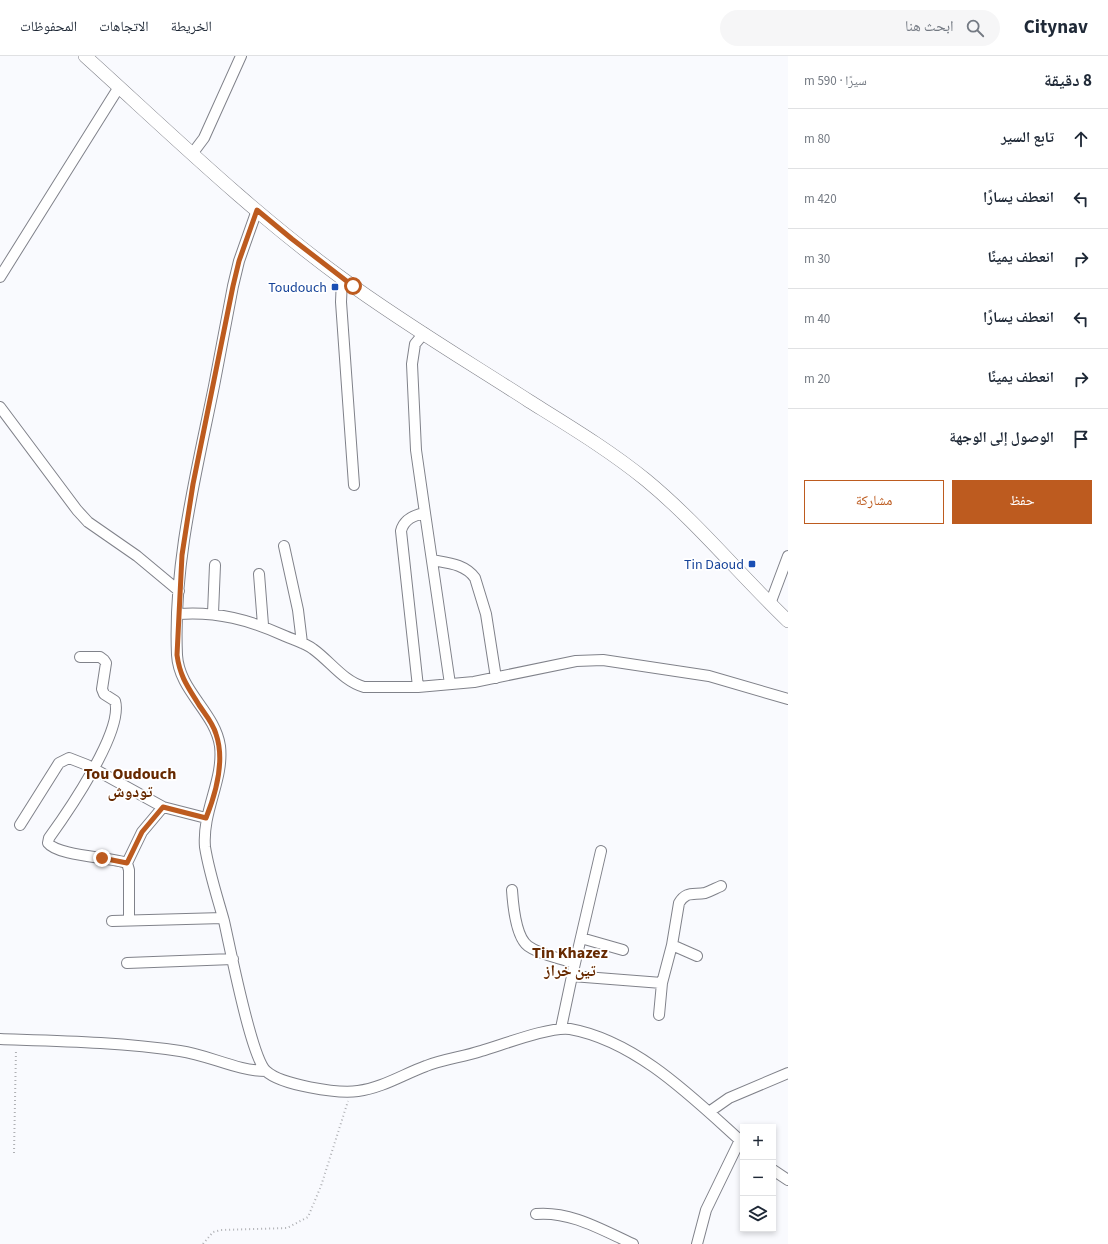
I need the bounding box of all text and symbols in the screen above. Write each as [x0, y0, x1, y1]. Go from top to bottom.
search box [720, 10, 1000, 46]
text: Citynav [1024, 14, 1088, 41]
text: ابحث هنا [905, 16, 954, 37]
text: المحفوظات [20, 17, 77, 37]
text: الاتجاهات [99, 17, 149, 37]
text: الخريطة [171, 17, 212, 37]
icon: search [964, 17, 986, 39]
text: 8 دقيقة [1044, 69, 1092, 93]
text: سيرًا · 590 m [804, 72, 867, 90]
text: تابع السير [1001, 127, 1054, 148]
icon: ahead [1070, 128, 1092, 150]
text: 80 m [804, 130, 830, 148]
text: انعطف يسارًا [983, 187, 1054, 208]
icon: left [1070, 188, 1092, 210]
text: 420 m [804, 190, 837, 208]
text: انعطف يمينًا [987, 247, 1054, 268]
icon: right [1070, 248, 1092, 270]
text: 30 m [804, 250, 830, 268]
route start [344, 277, 362, 295]
place label: Toudouch [268, 278, 327, 298]
marker: Toudouch [330, 282, 340, 292]
text: انعطف يسارًا [983, 307, 1054, 328]
icon: left [1070, 308, 1092, 330]
text: 40 m [804, 310, 830, 328]
text: انعطف يمينًا [987, 367, 1054, 388]
icon: right [1070, 368, 1092, 390]
text: 20 m [804, 370, 830, 388]
text: الوصول إلى الوجهة [949, 427, 1054, 448]
icon: arrive [1070, 428, 1092, 450]
button: مشاركة [804, 480, 944, 524]
button: حفظ [952, 480, 1092, 524]
place label: Tin Daoud [684, 555, 744, 575]
marker: Tin Daoud [747, 559, 757, 569]
district label: Tou Oudouch تودوش [84, 763, 176, 803]
route end [93, 849, 111, 867]
district label: Tin Khazez تين خراز [532, 942, 608, 982]
map controls [740, 1124, 776, 1232]
button: + [740, 1124, 776, 1160]
button: − [740, 1160, 776, 1196]
button: layers [740, 1196, 776, 1232]

